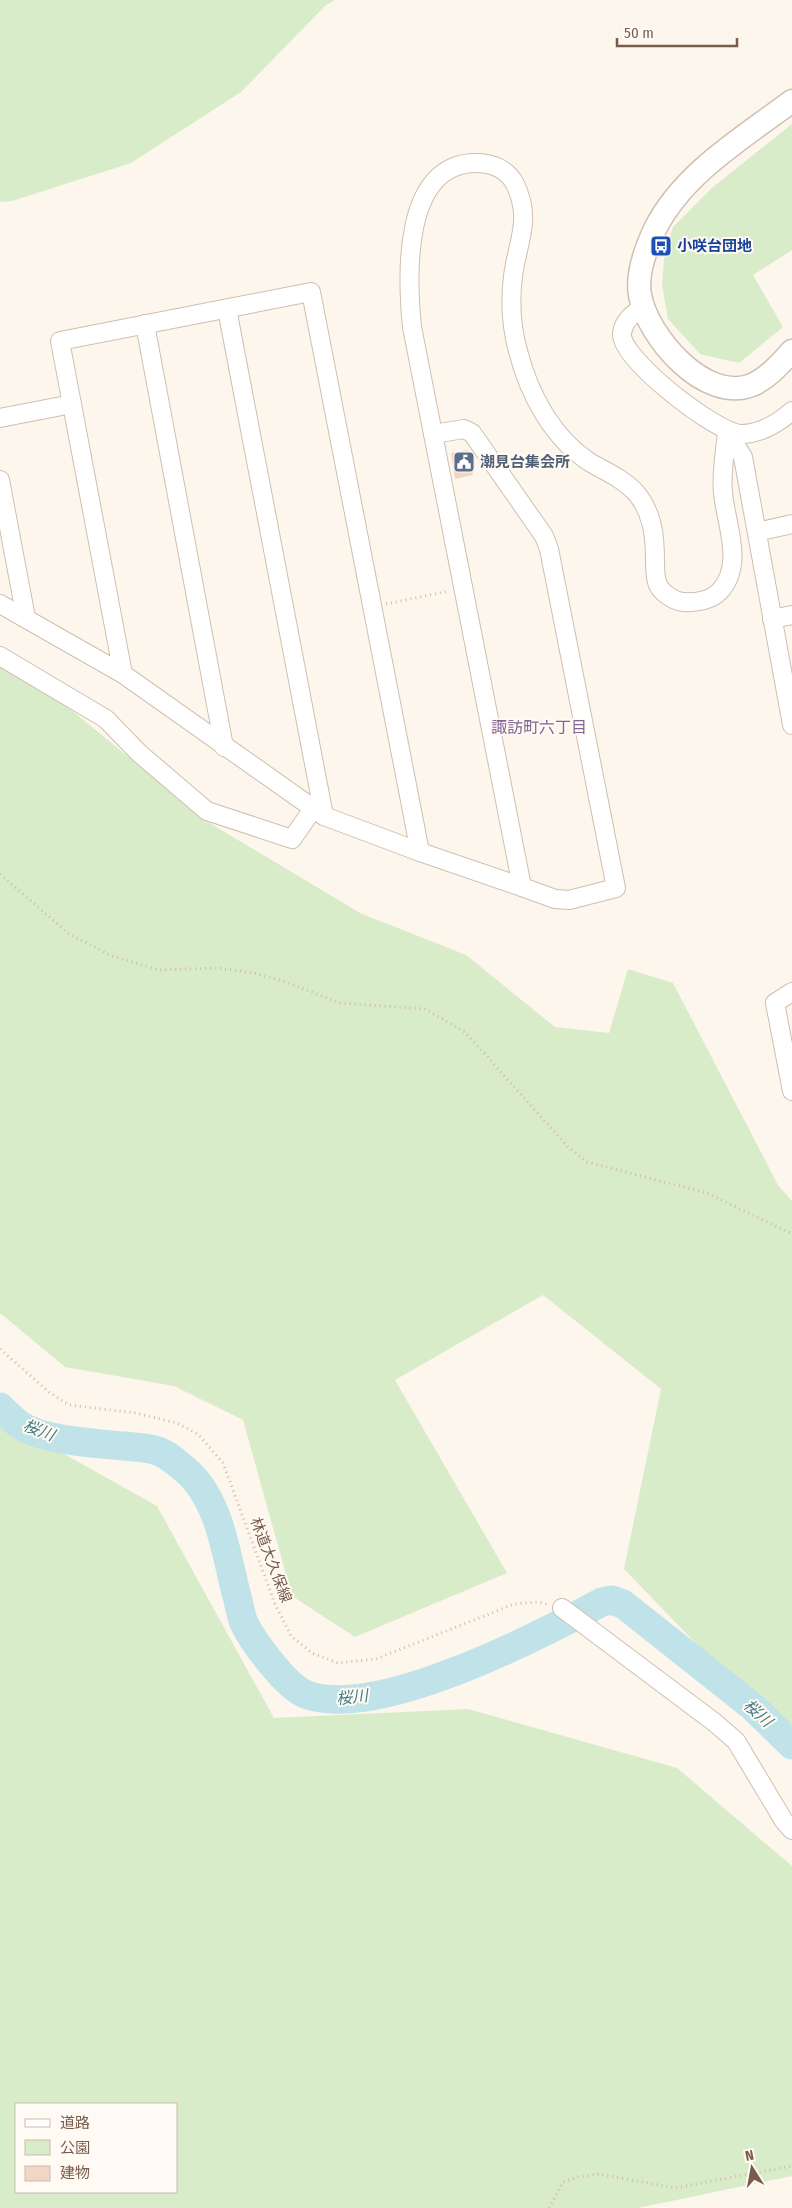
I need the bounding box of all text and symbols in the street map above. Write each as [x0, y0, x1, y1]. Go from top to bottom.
scale bar [617, 15, 737, 47]
text: 50 m [624, 24, 654, 42]
bus stop icon: 小咲台団地 [649, 234, 673, 258]
place label: 小咲台団地 [677, 237, 752, 255]
public building icon: 潮見台集会所 [452, 450, 476, 474]
place label: 潮見台集会所 [480, 453, 570, 471]
district label: 諏訪町六丁目 [491, 718, 587, 737]
water label: 桜川 [21, 1415, 59, 1445]
street label: 林道大久保線 [246, 1515, 296, 1605]
water label: 桜川 [335, 1686, 371, 1708]
water label: 桜川 [740, 1695, 778, 1732]
legend [15, 2103, 178, 2193]
text: 道路 [60, 2114, 90, 2132]
text: 公園 [60, 2139, 90, 2157]
north arrow [727, 2143, 777, 2193]
text: N [744, 2147, 755, 2165]
text: 建物 [60, 2164, 90, 2182]

